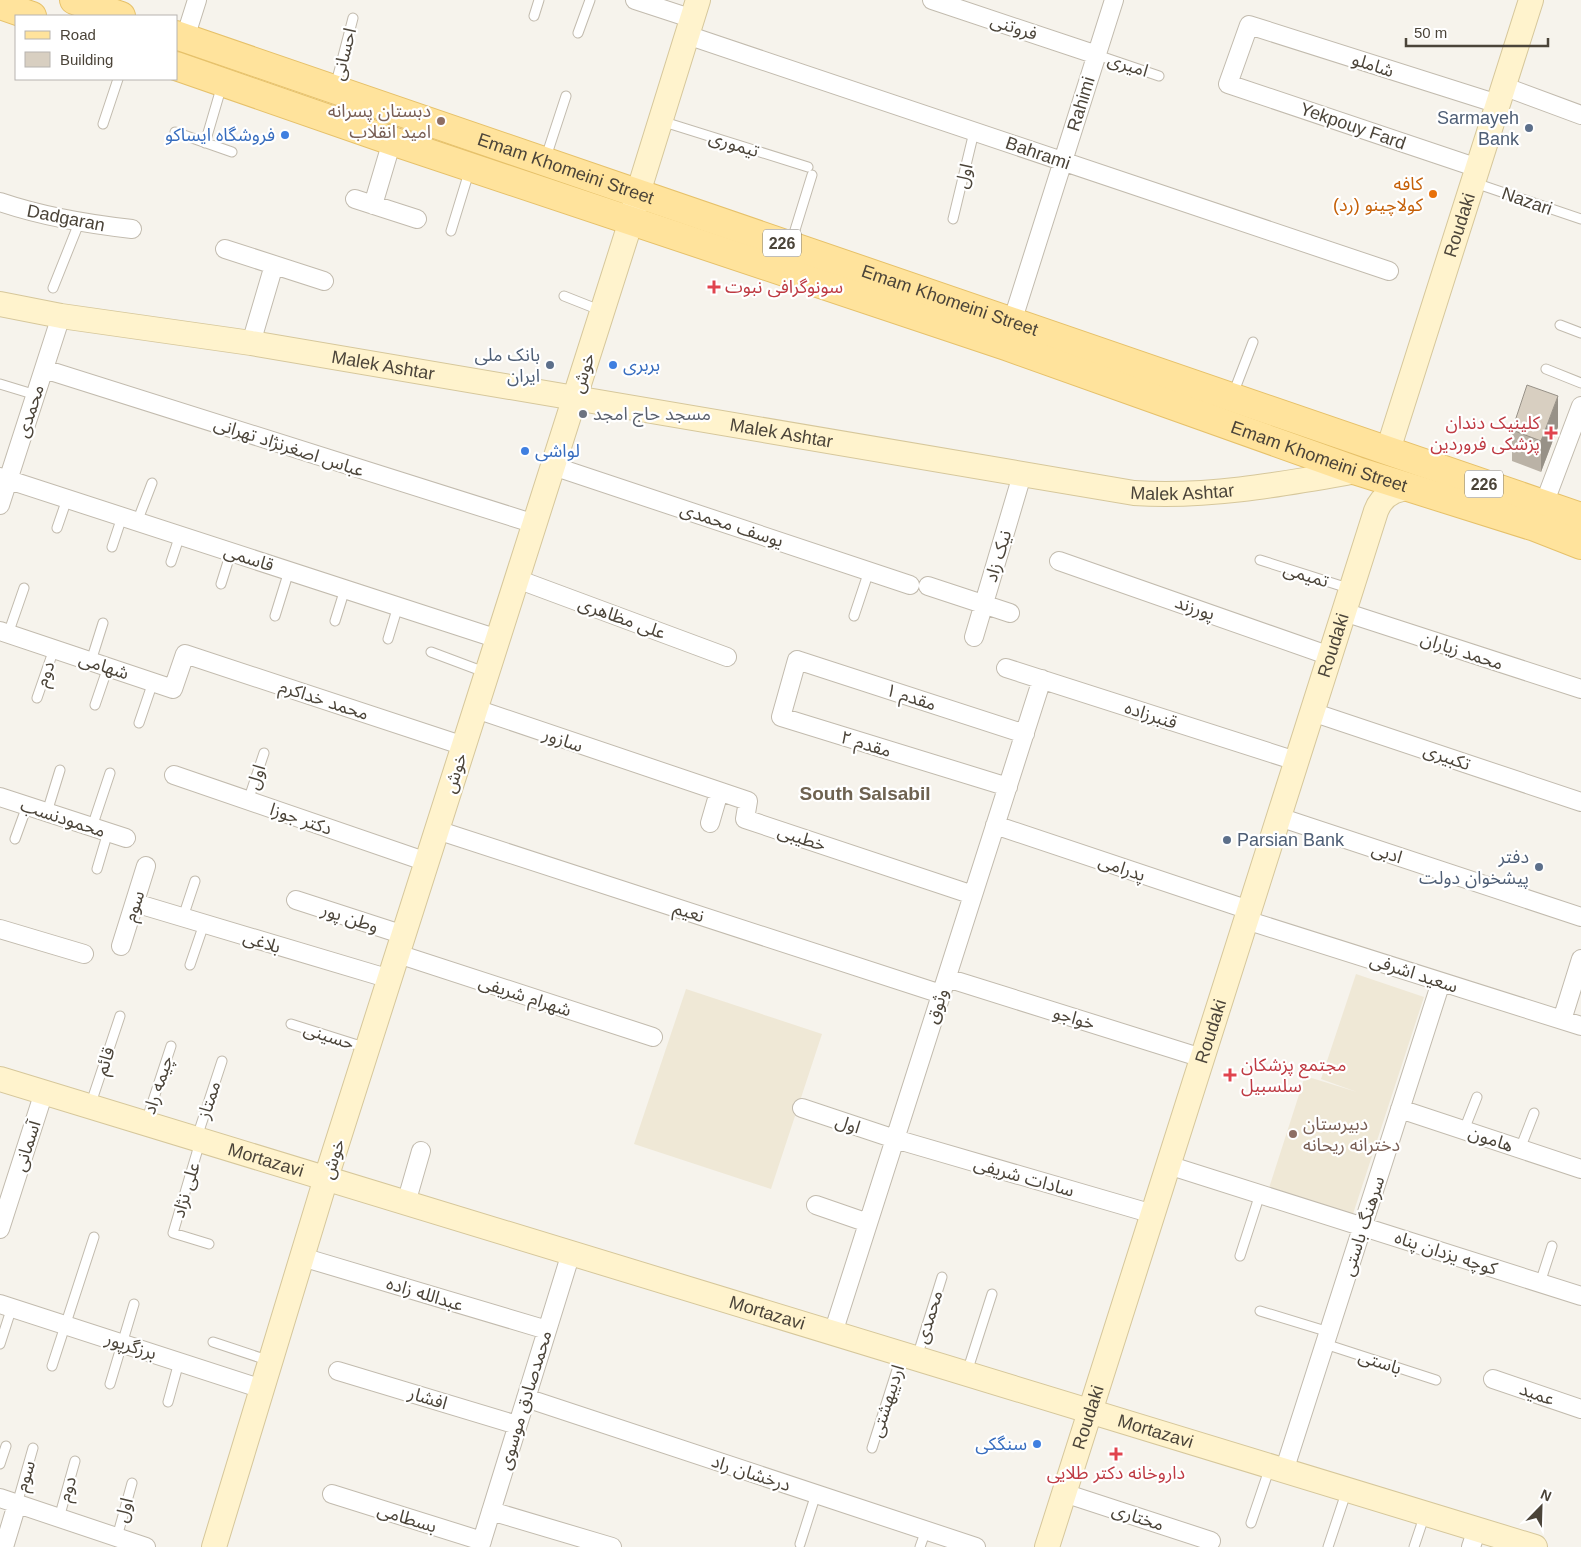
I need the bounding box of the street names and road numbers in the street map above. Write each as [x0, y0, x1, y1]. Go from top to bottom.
street label: فروتنی [988, 10, 1040, 45]
street label: احسانی [328, 26, 361, 83]
street label: امیری [1105, 49, 1151, 82]
street label: شاملو [1349, 49, 1396, 82]
street label: Rahimi [1063, 74, 1099, 134]
street label: Yekpouy Fard [1298, 99, 1408, 153]
street label: تیموری [706, 127, 761, 162]
street label: Emam Khomeini Street [475, 129, 657, 208]
street label: Bahrami [1003, 133, 1073, 173]
street label: اول [951, 162, 978, 191]
street label: Nazari [1499, 183, 1555, 219]
street label: Roudaki [1440, 191, 1479, 260]
street label: Dadgaran [25, 201, 107, 235]
road number: 226 [763, 230, 801, 256]
street label: Emam Khomeini Street [859, 261, 1041, 340]
street label: Malek Ashtar [330, 347, 436, 384]
street label: خوش [567, 350, 600, 396]
street label: محمدی [12, 382, 49, 440]
street label: عباس اصغرنژاد تهرانی [211, 413, 367, 482]
street label: Malek Ashtar [728, 415, 834, 452]
street label: Emam Khomeini Street [1228, 417, 1410, 496]
road number: 226 [1465, 470, 1503, 498]
street label: Malek Ashtar [1130, 480, 1235, 504]
street label: یوسف محمدی [678, 499, 786, 552]
street label: نیک زاد [981, 528, 1016, 585]
street label: قاسمی [221, 541, 276, 576]
street label: تمیمی [1281, 559, 1331, 592]
street label: پورزند [1172, 592, 1218, 625]
street label: علی مظاهری [575, 593, 668, 644]
street label: Roudaki [1314, 611, 1353, 680]
street label: محمد زیاران [1418, 628, 1506, 675]
street label: شهامی [76, 649, 131, 684]
street label: دوم [31, 659, 62, 691]
street label: محمد خداکرم [275, 676, 371, 728]
street label: مقدم ۱ [882, 679, 939, 718]
street label: قنبرزاده [1122, 697, 1180, 734]
street label: سازور [539, 724, 585, 757]
street label: مقدم ۲ [837, 727, 894, 765]
street label: تکبیری [1421, 740, 1473, 775]
street label: خوش [439, 750, 472, 796]
street label: اول [243, 762, 270, 792]
street label: محمودنسب [18, 795, 108, 842]
street label: دکتر جوزا [267, 799, 335, 840]
street label: خطیبی [775, 821, 829, 856]
street label: ادبی [1369, 839, 1405, 868]
street label: پدرامی [1096, 851, 1148, 886]
street label: سوم [120, 888, 152, 925]
street label: نعیم [670, 898, 707, 929]
street label: وطن پور [318, 899, 381, 938]
street label: بلاغی [241, 927, 283, 958]
street label: سعید اشرفی [1367, 949, 1460, 998]
street label: شهرام شریفی [475, 972, 574, 1024]
street label: وثوق [922, 986, 953, 1026]
street label: Roudaki [1191, 997, 1230, 1066]
street label: خواجو [1050, 1002, 1097, 1035]
street label: حسینی [301, 1018, 357, 1055]
street label: قائم [91, 1044, 122, 1078]
street label: چیمه راد [139, 1053, 178, 1117]
street label: ممتاز [193, 1079, 225, 1123]
street label: اول [833, 1111, 863, 1138]
street label: آسمانی [9, 1117, 46, 1174]
street label: هامون [1466, 1122, 1516, 1157]
street label: خوش [317, 1136, 350, 1182]
street label: Mortazavi [226, 1139, 306, 1181]
street label: سادات شریفی [971, 1153, 1076, 1202]
street label: علی نژاد [168, 1160, 205, 1221]
street label: سرهنگ باستی [1337, 1174, 1389, 1279]
street label: کوچه یزدان پناه [1392, 1227, 1500, 1280]
street label: عبدالله زاده [384, 1273, 466, 1316]
street label: محمدی [911, 1288, 947, 1346]
street label: Mortazavi [727, 1292, 807, 1334]
street label: برزگرپور [102, 1328, 159, 1365]
street label: محمدصادق موسوی [494, 1328, 557, 1472]
street label: باستی [1356, 1346, 1404, 1379]
street label: اردیبهشتی [866, 1362, 909, 1440]
street label: عمید [1517, 1379, 1557, 1409]
street label: افشار [405, 1382, 450, 1414]
street label: Roudaki [1069, 1383, 1108, 1452]
street label: Mortazavi [1115, 1410, 1196, 1452]
street label: درخشان راد [709, 1451, 793, 1496]
street label: سوم [11, 1458, 43, 1495]
street label: دوم [54, 1474, 84, 1505]
street label: اول [111, 1495, 138, 1525]
street label: مختاری [1109, 1499, 1166, 1536]
street label: بسطامی [375, 1500, 439, 1537]

